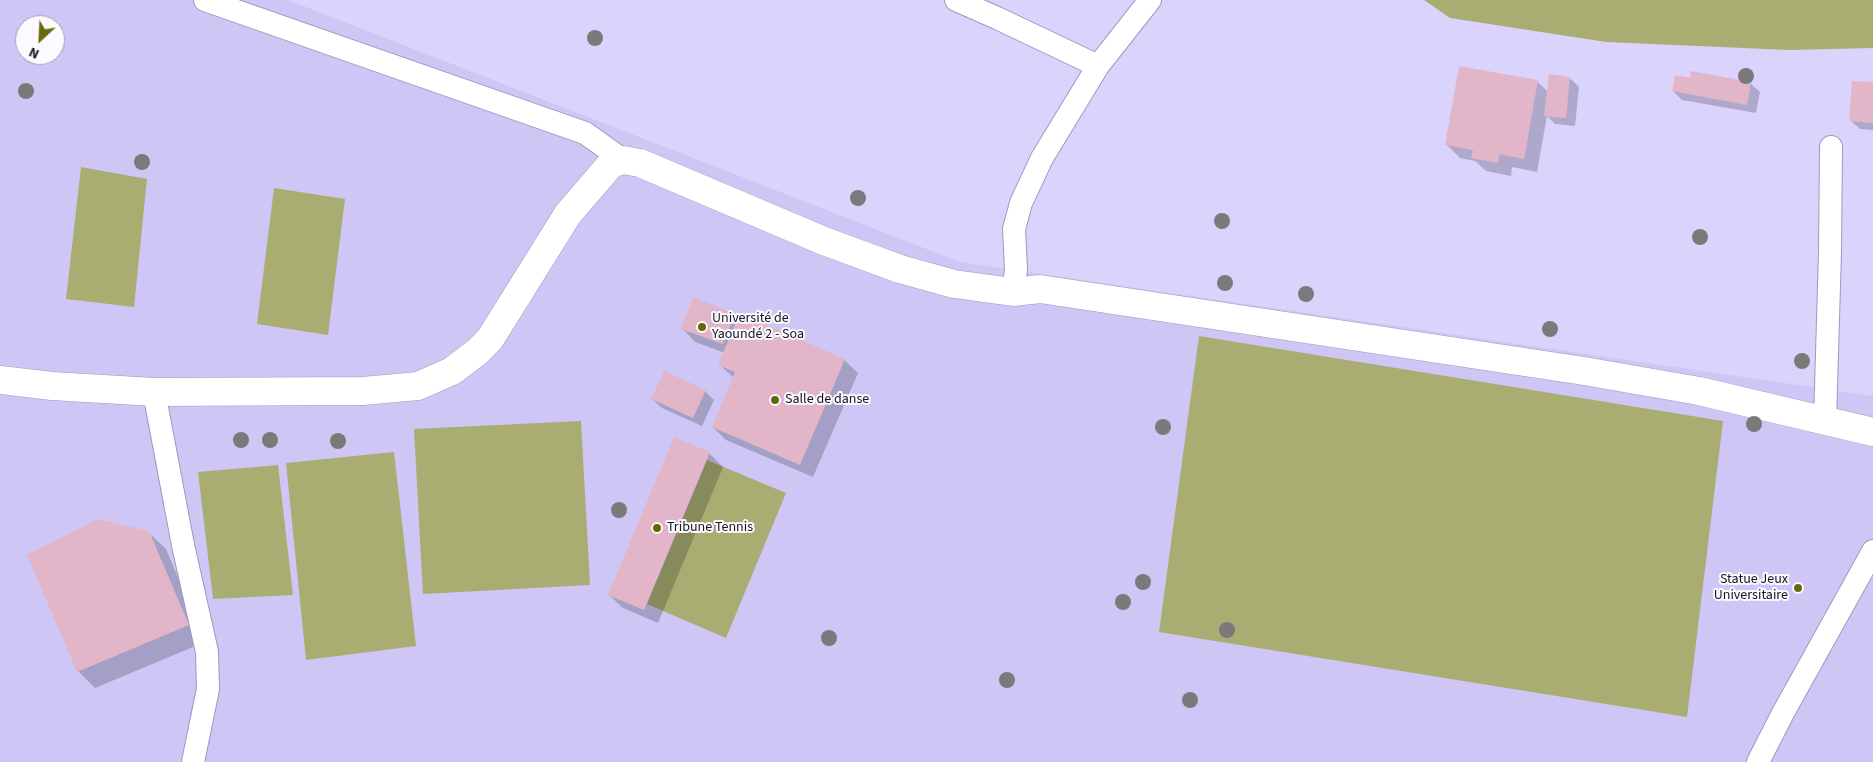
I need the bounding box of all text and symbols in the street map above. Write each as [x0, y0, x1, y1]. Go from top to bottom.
north arrow [15, 15, 65, 65]
text: N [26, 42, 43, 64]
place label: Université de Yaoundé 2 - Soa [712, 311, 804, 344]
marker: Université de Yaoundé 2 - Soa [696, 321, 708, 333]
place label: Salle de danse [785, 392, 869, 408]
marker: Salle de danse [769, 394, 781, 406]
place label: Tribune Tennis [667, 520, 753, 536]
marker: Tribune Tennis [651, 522, 663, 534]
place label: Statue Jeux Universitaire [1714, 572, 1788, 604]
marker: Statue Jeux Universitaire [1792, 582, 1804, 594]

